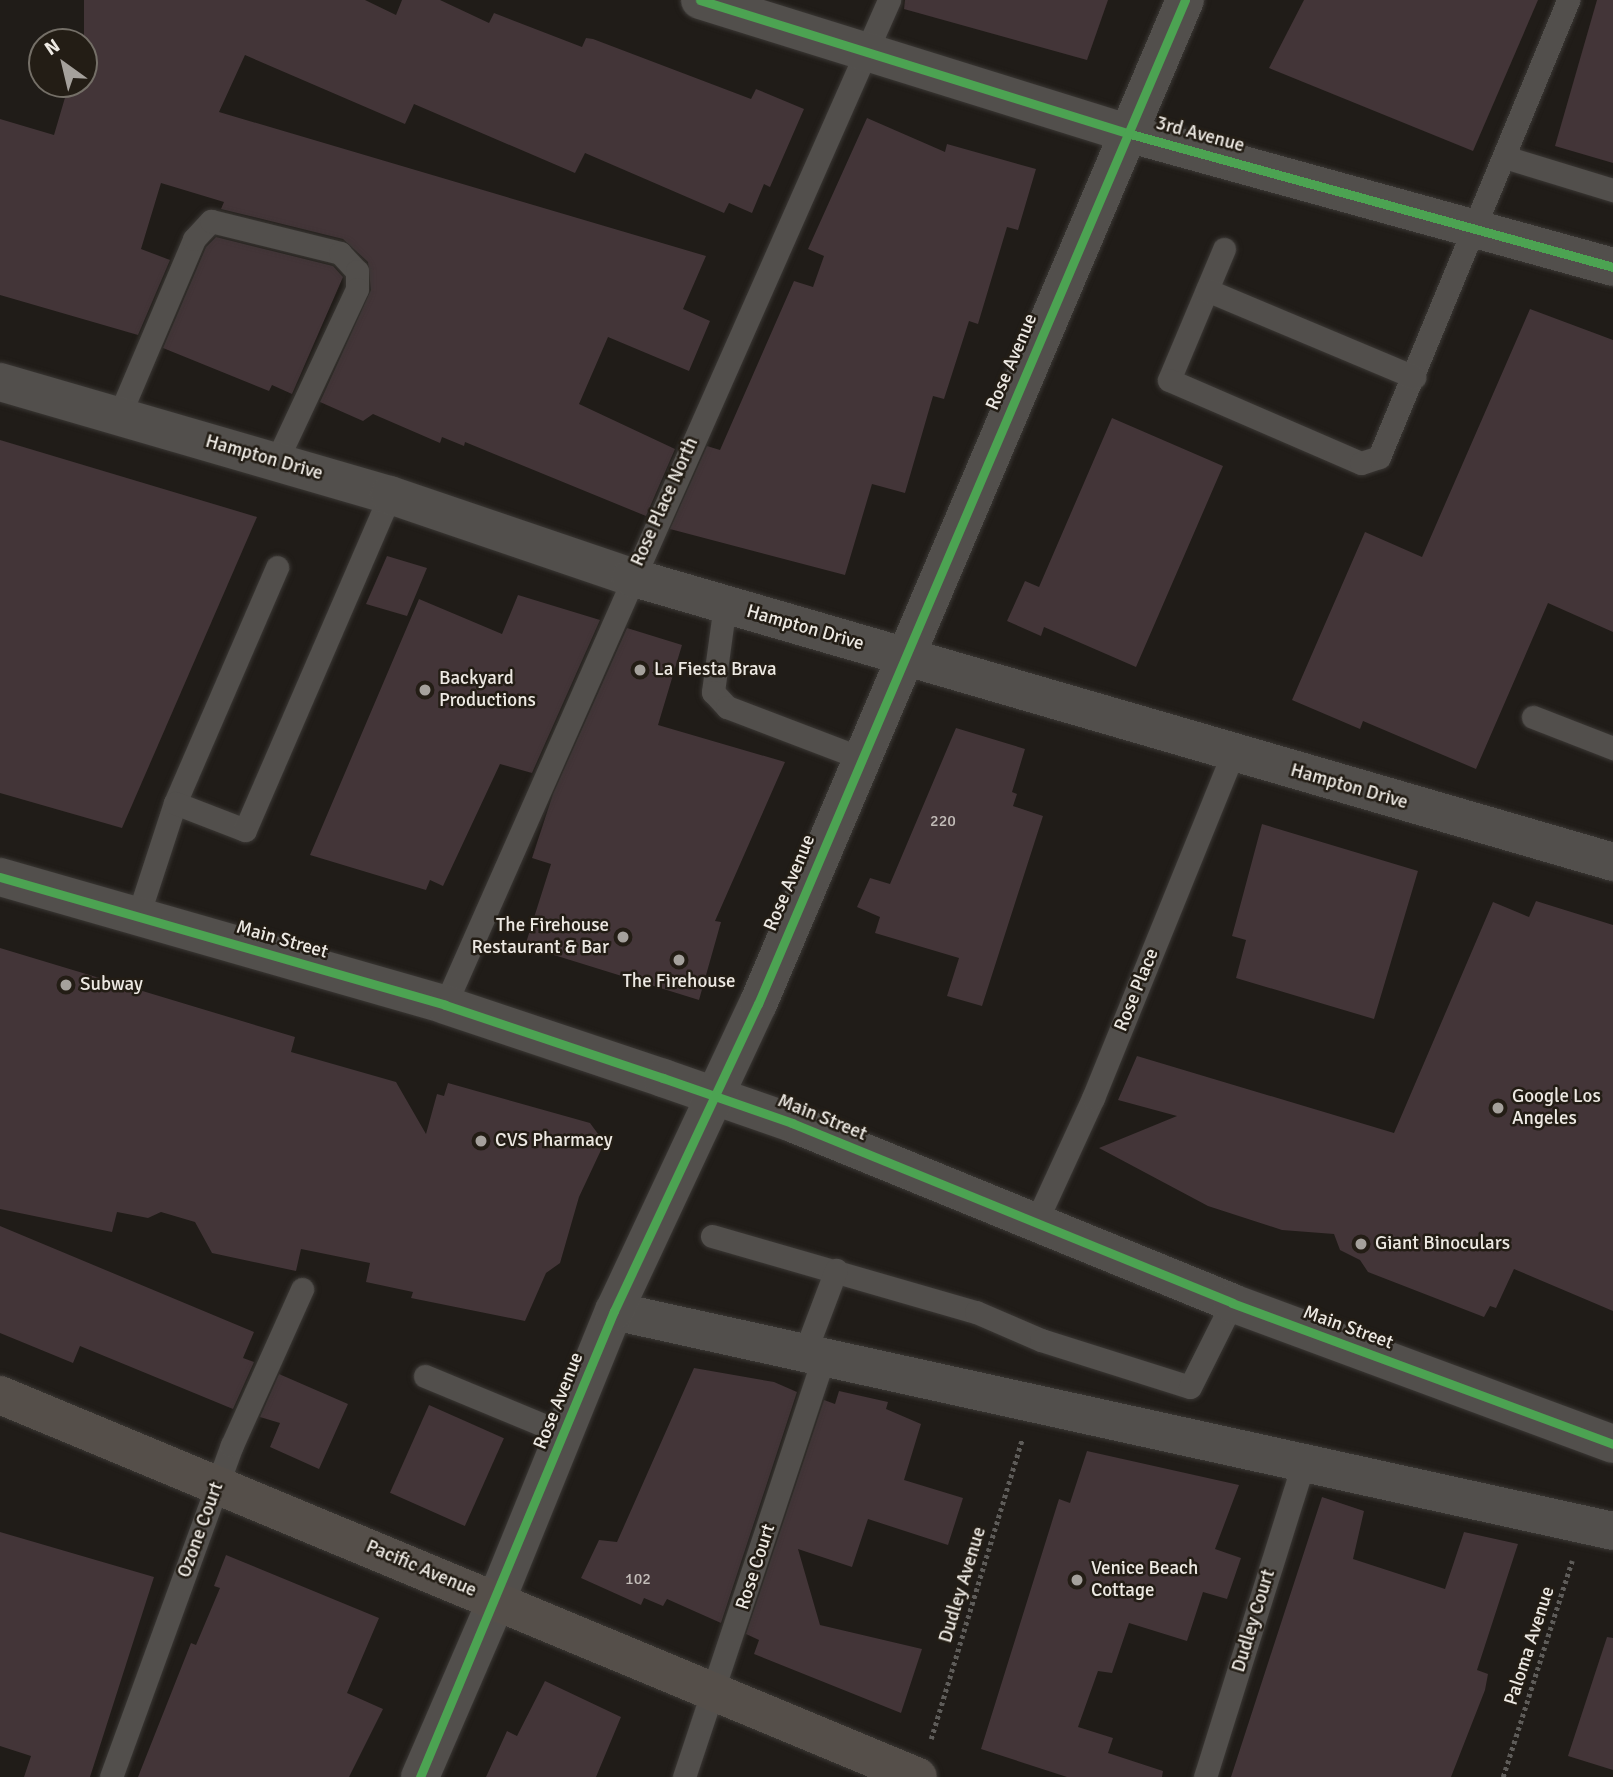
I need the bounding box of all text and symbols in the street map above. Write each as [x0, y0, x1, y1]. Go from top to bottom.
north arrow [28, 28, 98, 98]
text: N [40, 34, 65, 61]
street label: 3rd Avenue [1153, 112, 1247, 158]
street label: Rose Avenue [981, 310, 1043, 414]
street label: Hampton Drive [203, 430, 325, 486]
street label: Rose Place North [626, 434, 704, 570]
street label: Hampton Drive [744, 600, 866, 656]
place label: La Fiesta Brava [654, 659, 777, 681]
marker: La Fiesta Brava [632, 662, 648, 678]
place label: Backyard Productions [439, 668, 536, 712]
marker: Backyard Productions [417, 682, 433, 698]
street label: Hampton Drive [1288, 759, 1410, 815]
house number: 220 [930, 811, 956, 831]
street label: Rose Avenue [759, 831, 821, 935]
place label: The Firehouse Restaurant & Bar [472, 915, 609, 959]
street label: Main Street [234, 916, 330, 964]
marker: The Firehouse Restaurant & Bar [615, 929, 631, 945]
street label: Rose Place [1110, 945, 1164, 1035]
marker: The Firehouse [671, 952, 687, 968]
place label: The Firehouse [622, 971, 736, 993]
place label: Subway [80, 974, 143, 996]
marker: Subway [58, 977, 74, 993]
place label: Google Los Angeles [1512, 1086, 1601, 1130]
street label: Main Street [774, 1090, 870, 1146]
marker: Google Los Angeles [1490, 1100, 1506, 1116]
place label: CVS Pharmacy [495, 1130, 613, 1152]
marker: CVS Pharmacy [473, 1133, 489, 1149]
place label: Giant Binoculars [1375, 1233, 1510, 1255]
marker: Giant Binoculars [1353, 1236, 1369, 1252]
street label: Main Street [1300, 1301, 1396, 1355]
street label: Rose Avenue [529, 1349, 589, 1453]
street label: Ozone Court [173, 1479, 229, 1581]
street label: Rose Court [731, 1521, 781, 1613]
street label: Dudley Avenue [935, 1524, 991, 1646]
street label: Pacific Avenue [362, 1536, 480, 1602]
place label: Venice Beach Cottage [1091, 1558, 1198, 1602]
street label: Dudley Court [1228, 1567, 1280, 1675]
house number: 102 [625, 1569, 651, 1589]
marker: Venice Beach Cottage [1069, 1572, 1085, 1588]
street label: Paloma Avenue [1500, 1584, 1560, 1708]

